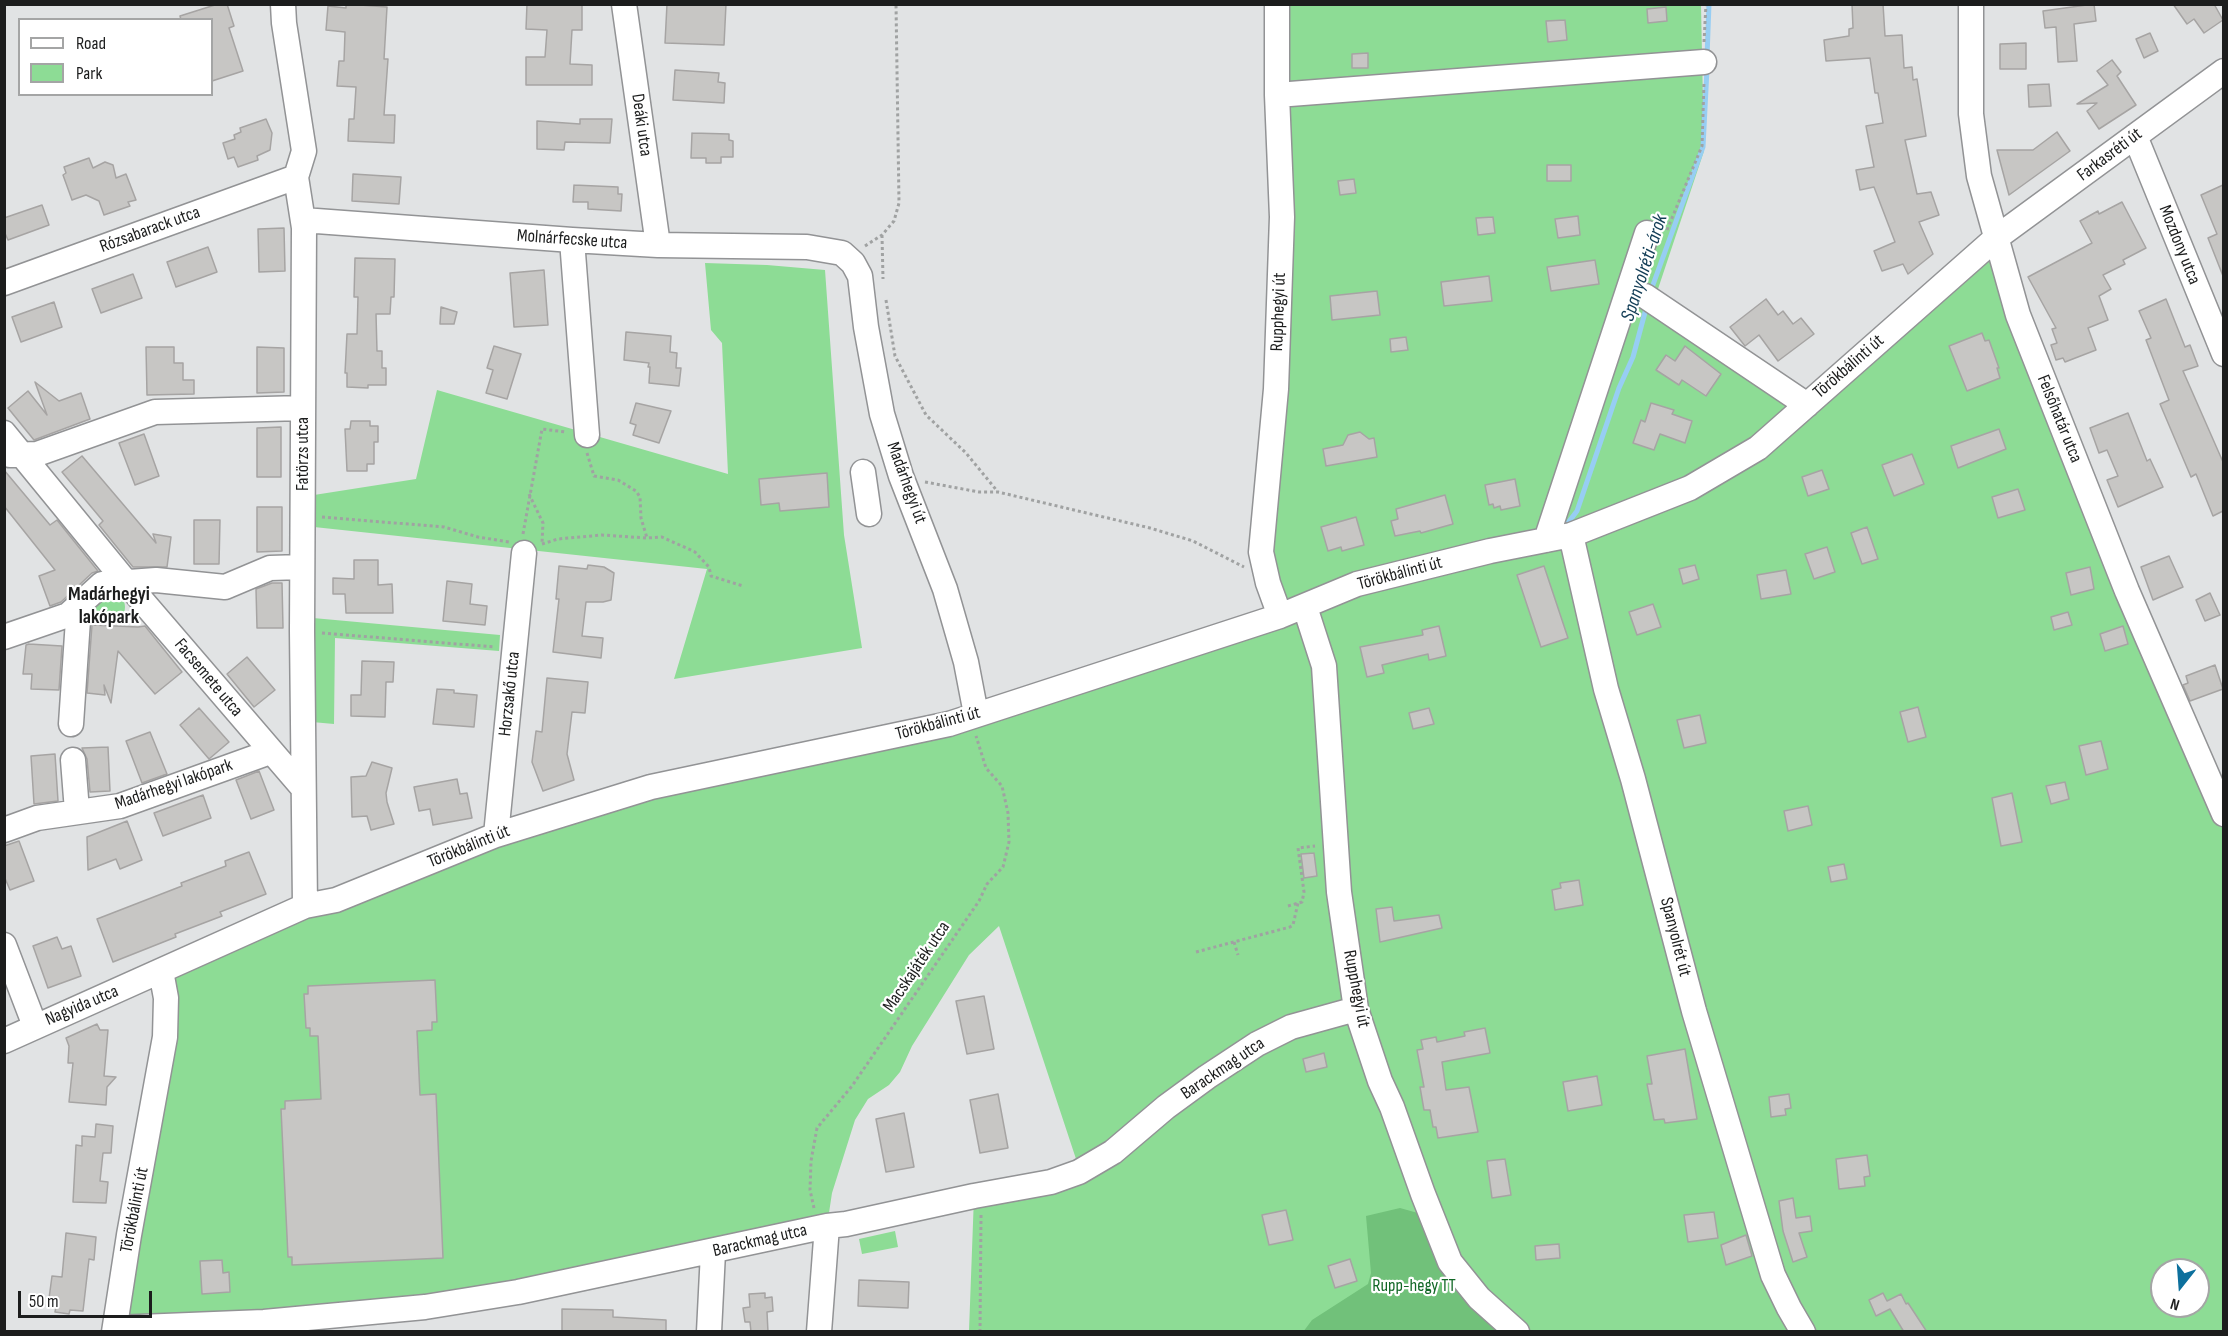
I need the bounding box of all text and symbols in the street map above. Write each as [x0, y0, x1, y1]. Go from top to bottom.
legend [18, 18, 213, 96]
text: Road [76, 33, 106, 54]
text: Park [76, 63, 102, 84]
street label: Deáki utca [626, 92, 656, 158]
street label: Farkasréti út [2073, 124, 2147, 186]
street label: Rózsabarack utca [97, 202, 203, 258]
street label: Mozdony utca [2153, 202, 2205, 288]
water label: Spanyolréti-árok [1616, 212, 1674, 324]
street label: Molnárfecske utca [516, 225, 628, 255]
street label: Rupphegyi út [1267, 272, 1291, 352]
street label: Törökbálinti út [1809, 330, 1889, 404]
street label: Felsőhatár utca [2032, 372, 2086, 466]
street label: Fatörzs utca [292, 417, 314, 491]
street label: Madárhegyi út [881, 439, 931, 527]
street label: Törökbálinti út [1355, 552, 1445, 596]
district label: Madárhegyi lakópark [68, 583, 150, 630]
street label: Facsemete utca [169, 635, 247, 721]
street label: Horzsakő utca [495, 650, 525, 738]
street label: Törökbálinti út [893, 702, 983, 746]
street label: Madárhegyi lakópark [112, 755, 236, 815]
street label: Törökbálinti út [425, 821, 513, 873]
street label: Spanyolrét út [1655, 895, 1695, 979]
street label: Macskajáték utca [879, 918, 955, 1016]
street label: Rupphegyi út [1338, 948, 1374, 1030]
street label: Nagyida utca [42, 981, 122, 1031]
street label: Barackmag utca [1177, 1033, 1269, 1105]
street label: Törökbálinti út [116, 1165, 154, 1255]
street label: Barackmag utca [711, 1220, 809, 1262]
north arrow [2150, 1258, 2210, 1318]
park label: Rupp-hegy TT [1372, 1275, 1456, 1297]
scale bar [21, 1279, 154, 1317]
text: 50 m [29, 1291, 59, 1312]
text: N [2168, 1293, 2182, 1314]

